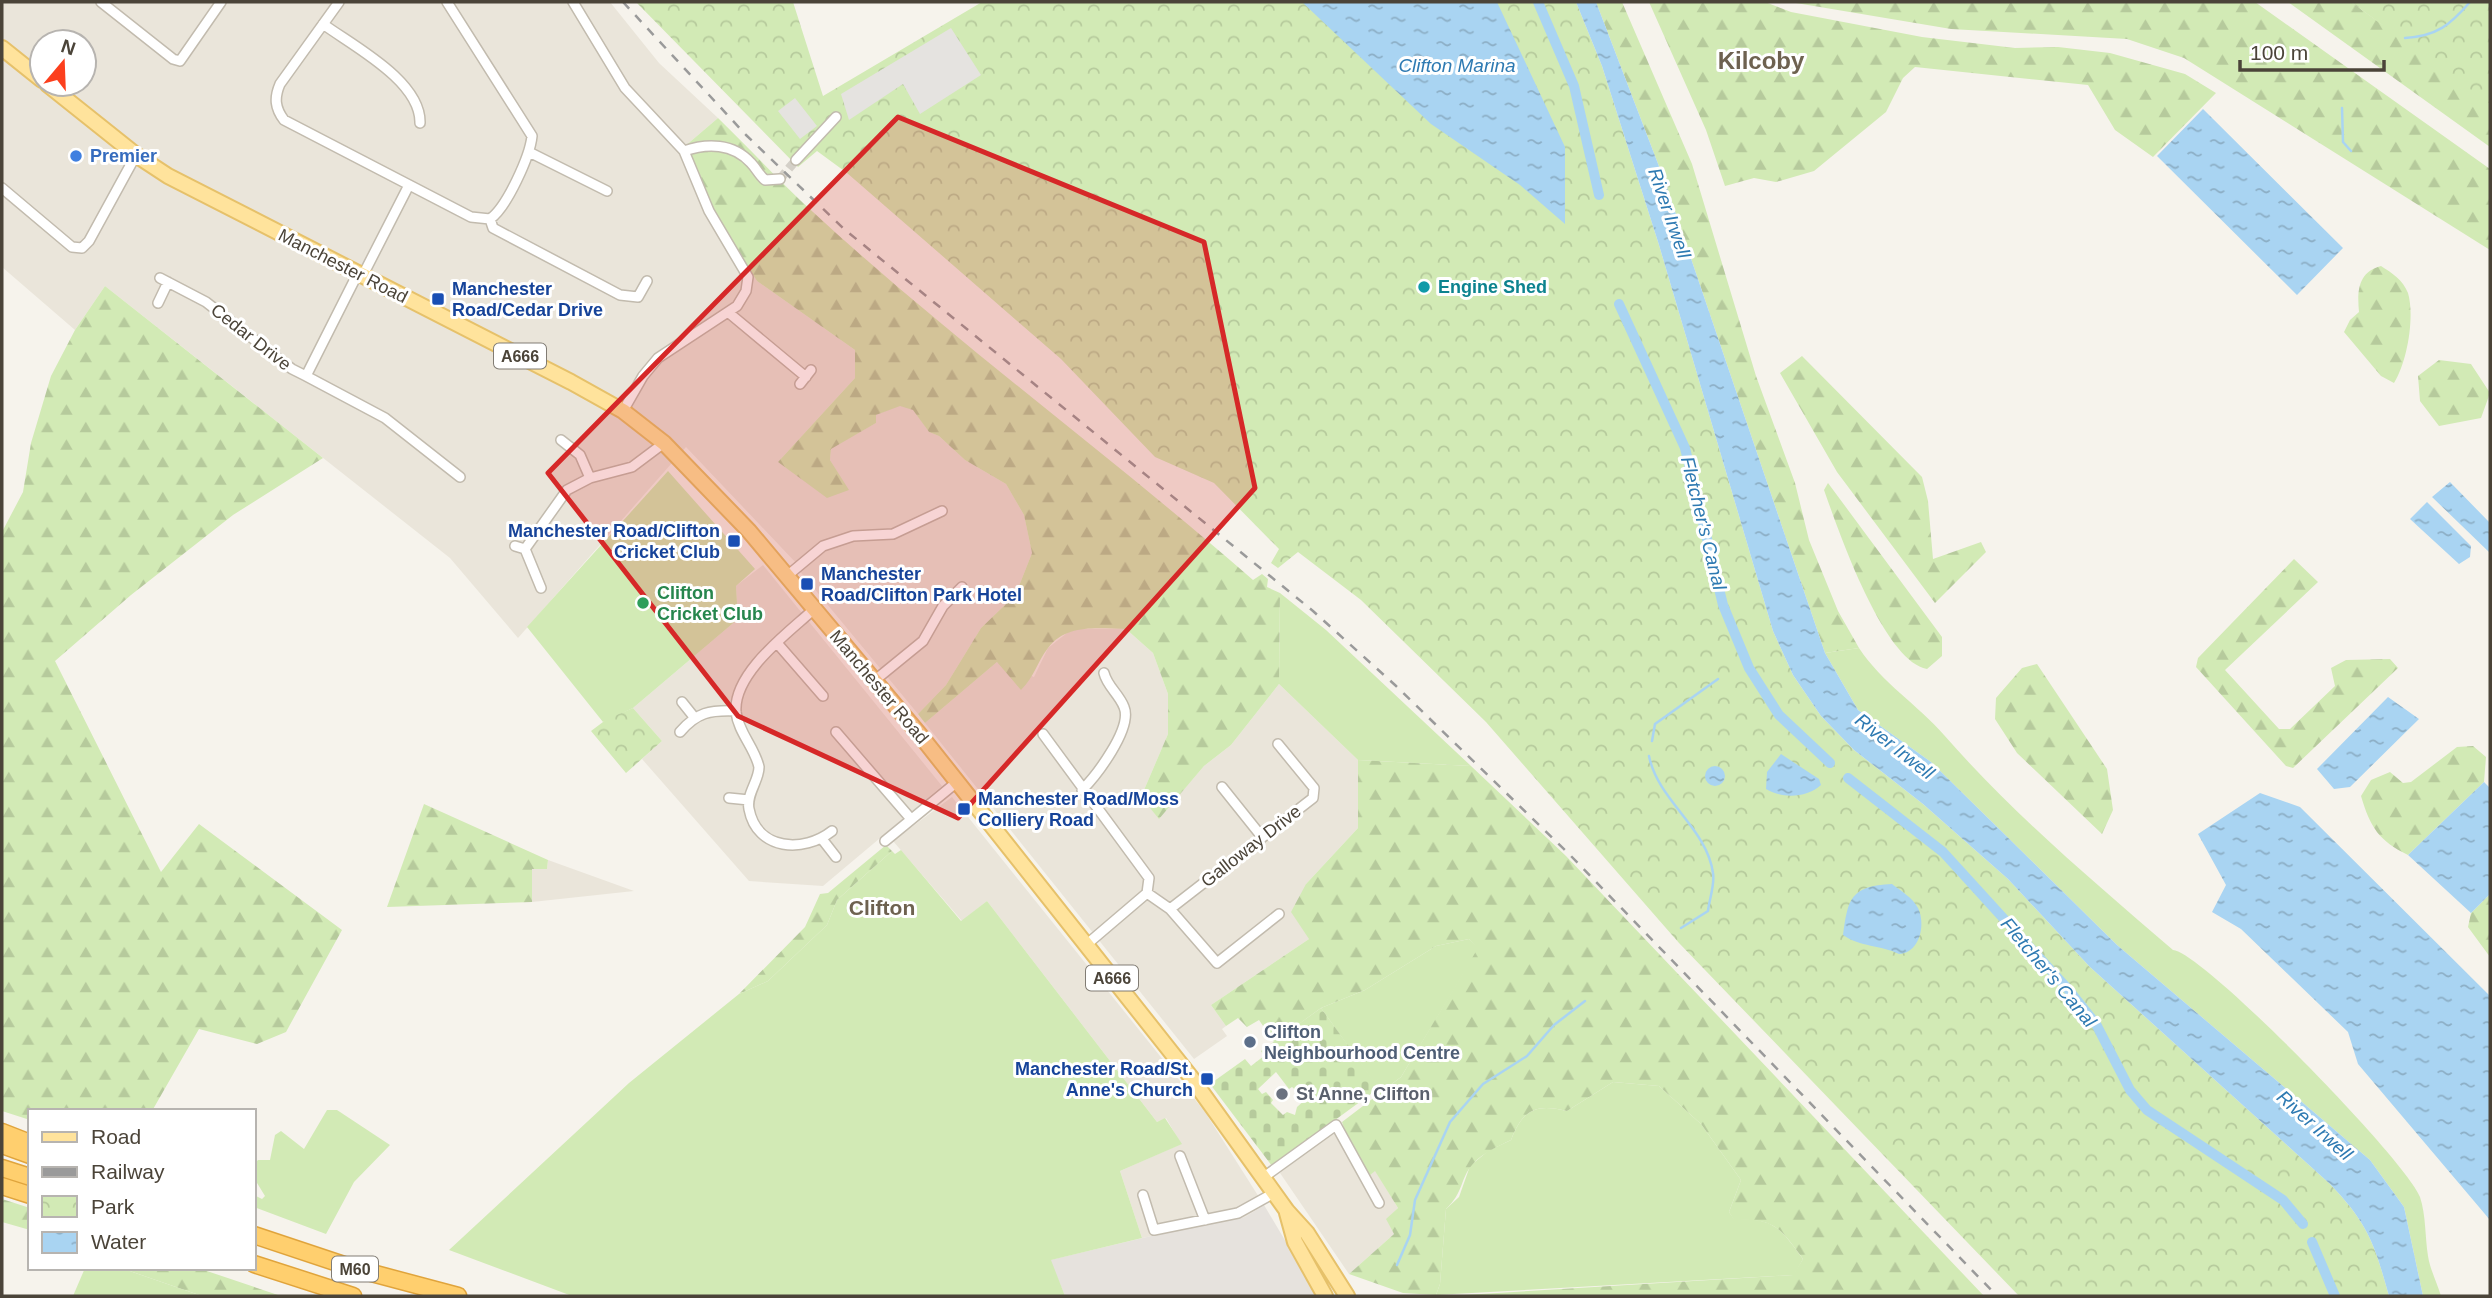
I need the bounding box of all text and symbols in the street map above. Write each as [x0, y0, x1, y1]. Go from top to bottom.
north arrow [28, 28, 98, 98]
scale bar [2240, 28, 2384, 72]
text: N [58, 35, 78, 60]
text: 100 m [2250, 41, 2308, 64]
district label: Kilcoby [1718, 47, 1805, 74]
water label: Clifton Marina [1398, 55, 1516, 76]
place label: Premier [90, 146, 157, 166]
marker: Premier [68, 148, 84, 164]
water label: River Irwell [1644, 165, 1695, 262]
street label: Manchester Road [275, 225, 411, 307]
place label: Engine Shed [1438, 277, 1547, 297]
place label: Manchester Road/Cedar Drive [452, 279, 603, 320]
marker: Engine Shed [1416, 279, 1432, 295]
marker: Manchester Road/Cedar Drive [430, 291, 446, 307]
street label: Cedar Drive [207, 300, 295, 374]
road number: A666 [494, 344, 546, 368]
water label: Fletcher's Canal [1677, 454, 1730, 593]
place label: Manchester Road/Clifton Cricket Club [508, 521, 720, 562]
marker: Manchester Road/Clifton Cricket Club [726, 533, 742, 549]
place label: Manchester Road/Clifton Park Hotel [821, 564, 1022, 605]
marker: Manchester Road/Clifton Park Hotel [799, 576, 815, 592]
place label: Clifton Cricket Club [657, 583, 763, 624]
marker: Clifton Cricket Club [635, 595, 651, 611]
street label: Manchester Road [826, 626, 932, 748]
water label: River Irwell [1851, 709, 1939, 784]
place label: Manchester Road/Moss Colliery Road [978, 789, 1179, 830]
marker: Manchester Road/Moss Colliery Road [956, 801, 972, 817]
street label: Galloway Drive [1197, 801, 1305, 891]
district label: Clifton [849, 896, 915, 919]
water label: Fletcher's Canal [1997, 913, 2101, 1032]
road number: A666 [1086, 966, 1138, 990]
place label: Clifton Neighbourhood Centre [1264, 1022, 1460, 1063]
marker: Clifton Neighbourhood Centre [1242, 1034, 1258, 1050]
place label: Manchester Road/St. Anne's Church [1015, 1059, 1193, 1100]
marker: Manchester Road/St. Anne's Church [1199, 1071, 1215, 1087]
place label: St Anne, Clifton [1296, 1084, 1430, 1104]
marker: St Anne, Clifton [1274, 1086, 1290, 1102]
water label: River Irwell [2273, 1086, 2357, 1165]
legend [28, 1109, 256, 1270]
text: Road [91, 1125, 141, 1148]
text: Railway [91, 1160, 165, 1183]
text: Park [91, 1195, 135, 1218]
text: Water [91, 1230, 146, 1253]
road number: M60 [332, 1256, 378, 1282]

